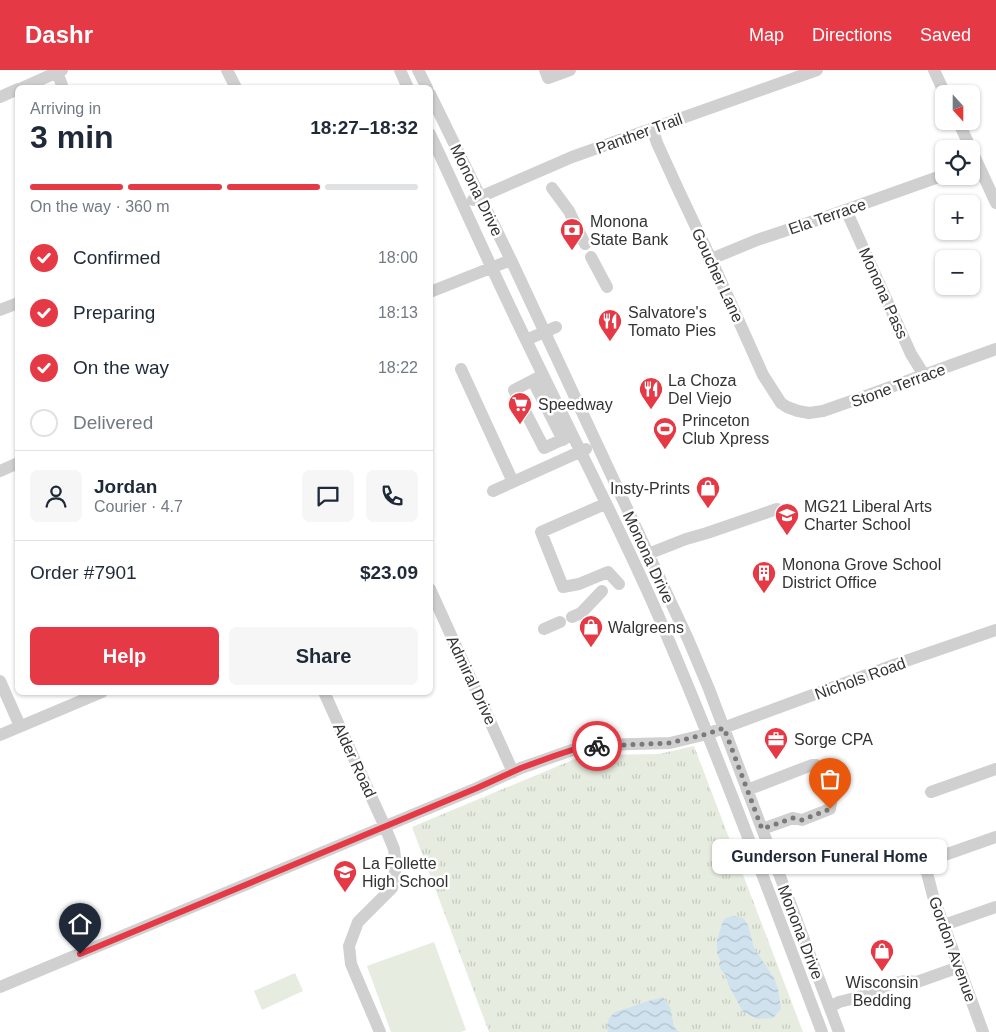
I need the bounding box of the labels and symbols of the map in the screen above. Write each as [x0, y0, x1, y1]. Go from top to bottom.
north arrow [935, 85, 980, 130]
street label: Panther Trail [594, 110, 685, 157]
street label: Monona Drive [447, 142, 506, 239]
street label: Ela Terrace [786, 195, 868, 238]
place label: Monona State Bank [590, 213, 669, 248]
bank icon: Monona State Bank [559, 217, 585, 251]
street label: Goucher Lane [688, 226, 747, 325]
street label: Monona Pass [856, 245, 911, 341]
place label: Salvatore's Tomato Pies [628, 304, 716, 339]
restaurant icon: Salvatore's Tomato Pies [597, 308, 623, 342]
street label: Stone Terrace [849, 360, 948, 410]
place label: La Choza Del Viejo [668, 372, 737, 407]
restaurant icon: La Choza Del Viejo [638, 376, 664, 410]
supermarket icon: Speedway [507, 391, 533, 425]
place label: Speedway [538, 396, 613, 413]
place label: Princeton Club Xpress [682, 412, 769, 447]
sports icon: Princeton Club Xpress [652, 416, 678, 450]
shop icon: Insty-Prints [695, 475, 721, 509]
place label: Insty-Prints [610, 480, 690, 497]
place label: MG21 Liberal Arts Charter School [804, 498, 932, 533]
school or university icon: MG21 Liberal Arts Charter School [774, 502, 800, 536]
street label: Monona Drive [620, 508, 677, 606]
place label: Monona Grove School District Office [782, 556, 941, 591]
building icon: Monona Grove School District Office [751, 560, 777, 594]
shop icon: Walgreens [578, 614, 604, 648]
place label: Walgreens [608, 619, 684, 636]
street label: Admiral Drive [444, 633, 500, 727]
street label: Nichols Road [813, 654, 908, 703]
street label: Alder Road [330, 720, 379, 800]
courier [572, 721, 622, 771]
office icon: Sorge CPA [763, 726, 789, 760]
place label: Sorge CPA [794, 731, 873, 748]
pin [809, 758, 851, 809]
callout: Gunderson Funeral Home [712, 839, 948, 874]
place label: La Follette High School [362, 855, 448, 890]
school or university icon: La Follette High School [332, 859, 358, 893]
street label: Monona Drive [775, 883, 826, 982]
street label: Gordon Avenue [926, 894, 980, 1004]
pin [59, 903, 101, 954]
shop icon: Wisconsin Bedding [869, 938, 895, 972]
place label: Wisconsin Bedding [846, 974, 918, 1009]

